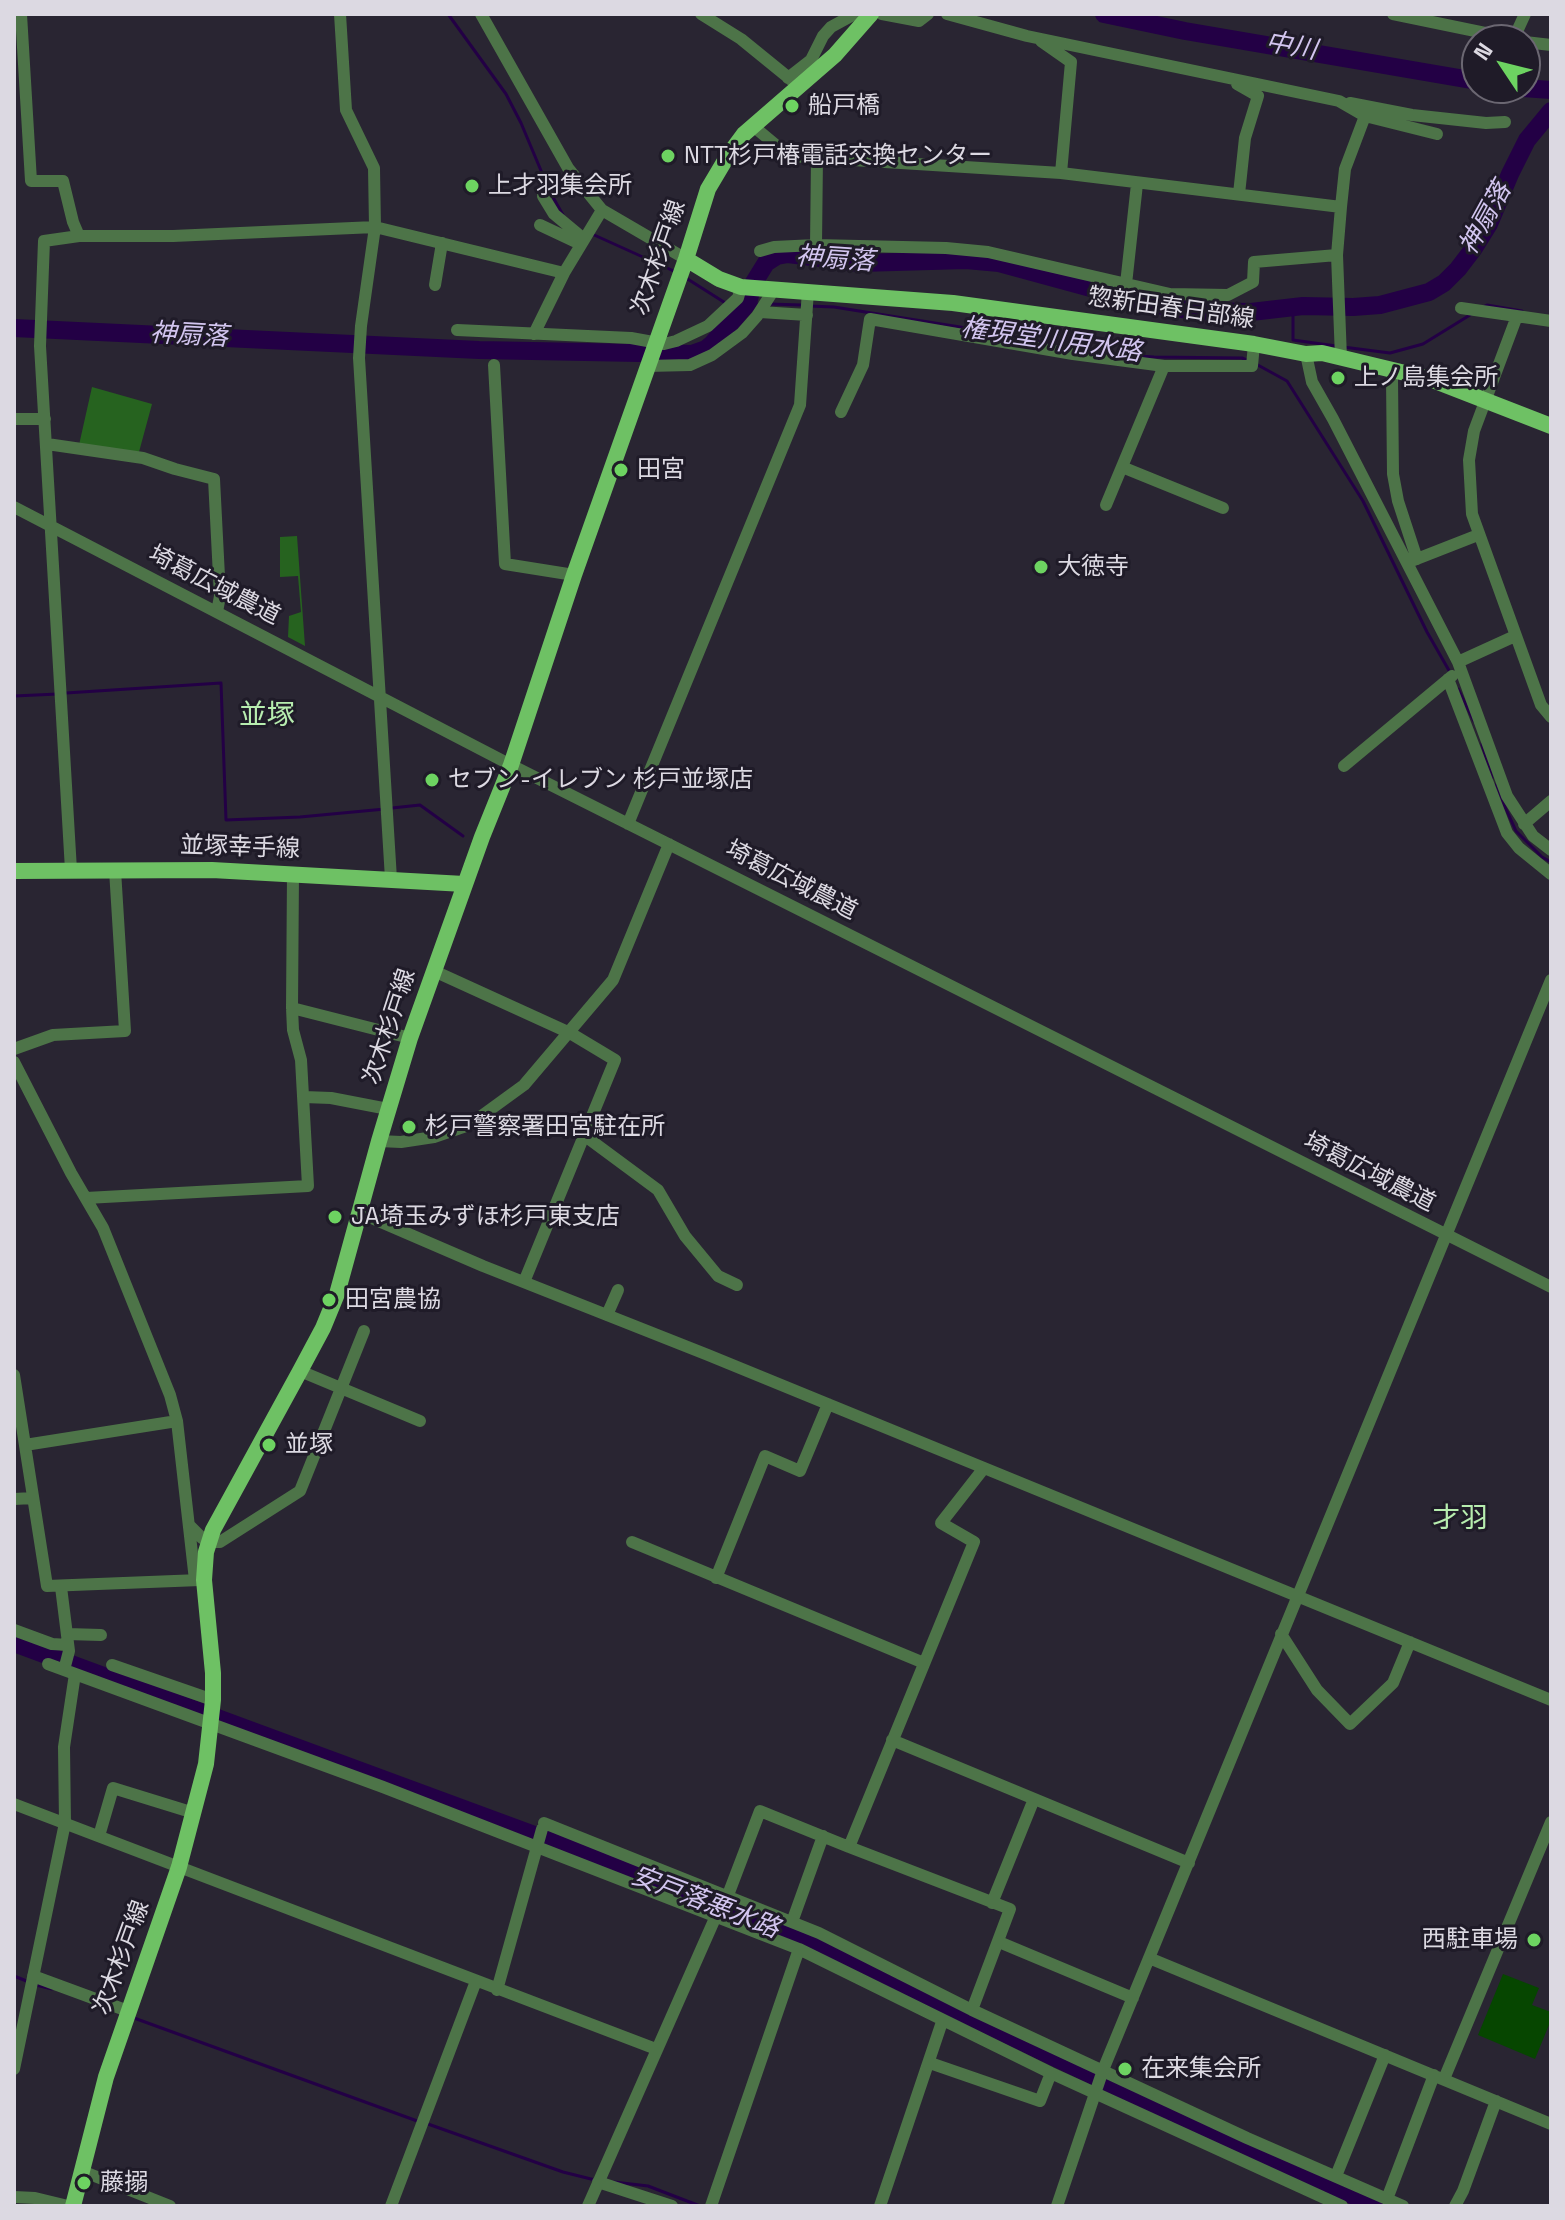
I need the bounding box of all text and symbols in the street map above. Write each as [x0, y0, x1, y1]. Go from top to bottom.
north arrow [1461, 24, 1541, 104]
water label: 中川 [1263, 27, 1319, 67]
text: N [1467, 37, 1499, 65]
place label: 船戸橋 [808, 92, 880, 120]
marker: 船戸橋 [783, 97, 801, 115]
place label: NTT杉戸椿電話交換センター [684, 142, 992, 170]
marker: NTT杉戸椿電話交換センター [659, 147, 677, 165]
place label: 上才羽集会所 [488, 172, 632, 200]
marker: 上才羽集会所 [463, 177, 481, 195]
water label: 神扇落 [1453, 177, 1519, 261]
street label: 次木杉戸線 [626, 197, 692, 319]
water label: 神扇落 [795, 242, 875, 278]
street label: 惣新田春日部線 [1086, 283, 1256, 335]
water label: 権現堂川用水路 [959, 313, 1143, 369]
water label: 神扇落 [149, 318, 229, 354]
place label: 上ノ島集会所 [1354, 364, 1498, 392]
marker: 上ノ島集会所 [1329, 369, 1347, 387]
place label: 田宮 [637, 456, 685, 484]
marker: 田宮 [612, 461, 630, 479]
street label: 埼葛広域農道 [143, 540, 285, 632]
place label: 大徳寺 [1057, 553, 1129, 581]
marker: 大徳寺 [1032, 558, 1050, 576]
district label: 並塚 [239, 699, 295, 733]
place label: セブン-イレブン 杉戸並塚店 [448, 766, 753, 794]
marker: セブン-イレブン 杉戸並塚店 [423, 771, 441, 789]
street label: 並塚幸手線 [180, 832, 300, 864]
street label: 埼葛広域農道 [720, 835, 862, 927]
street label: 次木杉戸線 [358, 965, 422, 1089]
place label: 杉戸警察署田宮駐在所 [425, 1113, 665, 1141]
marker: 杉戸警察署田宮駐在所 [400, 1118, 418, 1136]
street label: 埼葛広域農道 [1298, 1127, 1440, 1219]
place label: JA埼玉みずほ杉戸東支店 [351, 1203, 620, 1231]
marker: JA埼玉みずほ杉戸東支店 [326, 1208, 344, 1226]
place label: 田宮農協 [345, 1286, 441, 1314]
marker: 田宮農協 [320, 1291, 338, 1309]
place label: 並塚 [285, 1431, 333, 1459]
marker: 並塚 [260, 1436, 278, 1454]
district label: 才羽 [1432, 1502, 1488, 1536]
water label: 安戸落悪水路 [627, 1860, 783, 1946]
street label: 次木杉戸線 [88, 1897, 156, 2019]
place label: 西駐車場 [1422, 1926, 1518, 1954]
marker: 西駐車場 [1525, 1931, 1543, 1949]
place label: 在来集会所 [1141, 2055, 1261, 2083]
marker: 在来集会所 [1116, 2060, 1134, 2078]
place label: 藤搦 [100, 2169, 148, 2197]
marker: 藤搦 [75, 2174, 93, 2192]

